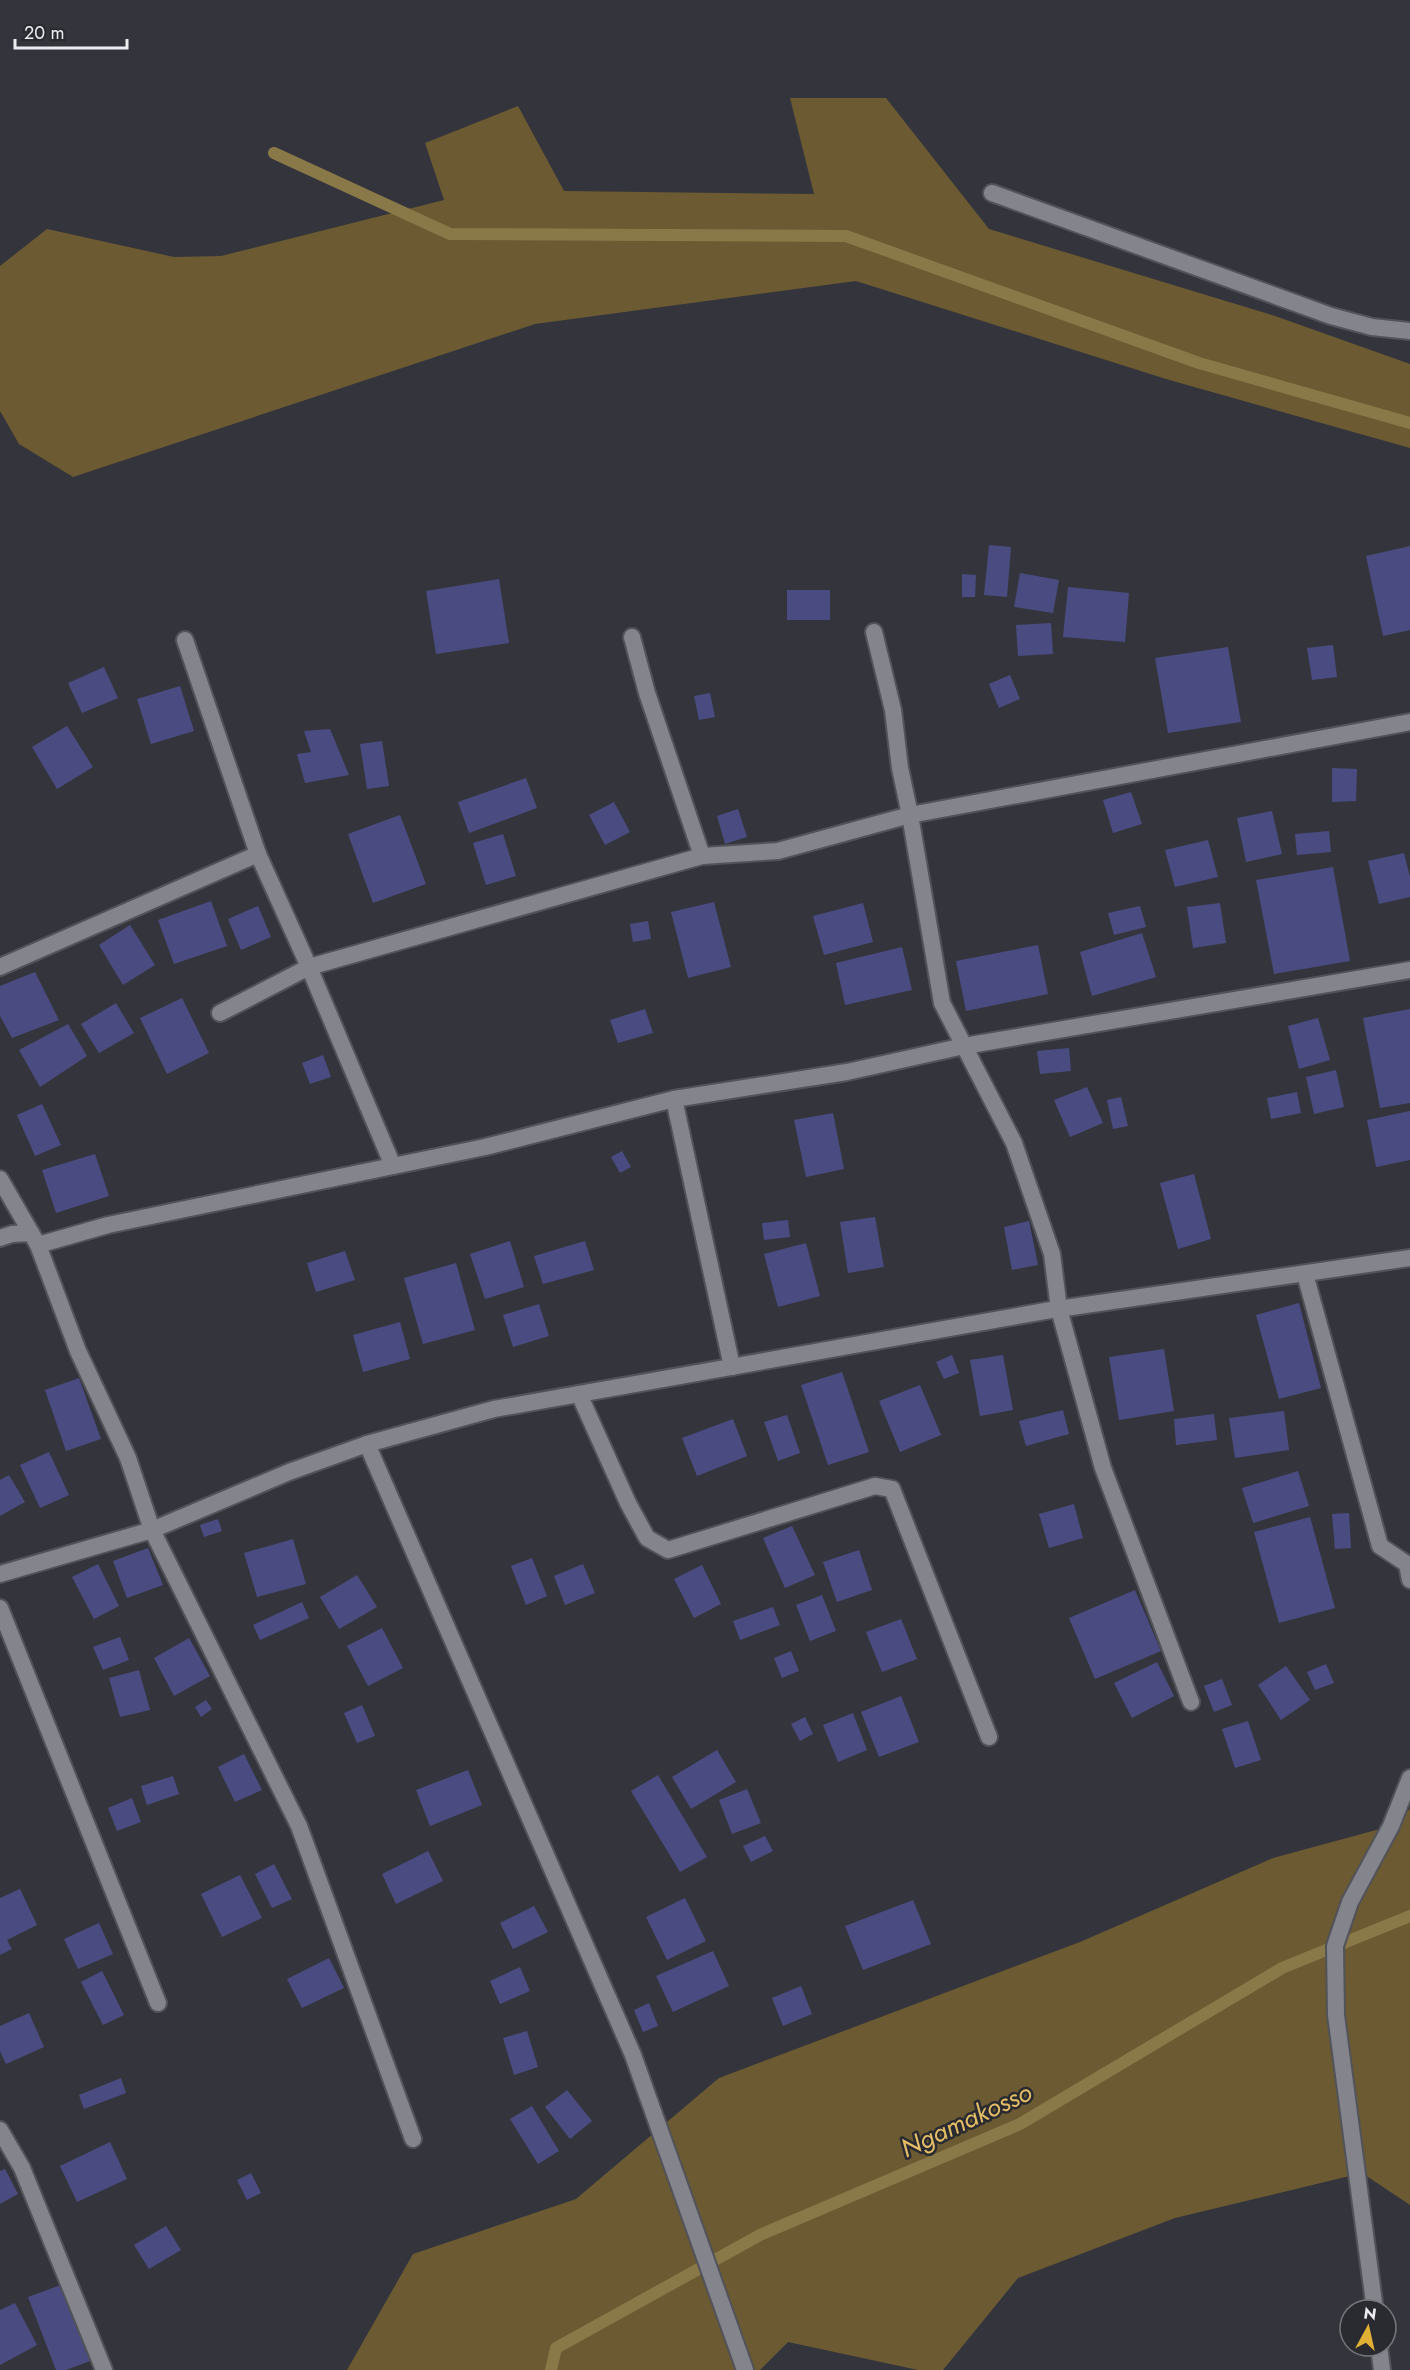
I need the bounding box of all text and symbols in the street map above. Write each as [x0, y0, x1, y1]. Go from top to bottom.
scale bar [15, 12, 128, 50]
text: 20 m [24, 20, 64, 46]
water label: Ngamakosso [894, 2073, 1038, 2167]
north arrow [1338, 2298, 1398, 2358]
text: N [1362, 2301, 1378, 2326]

